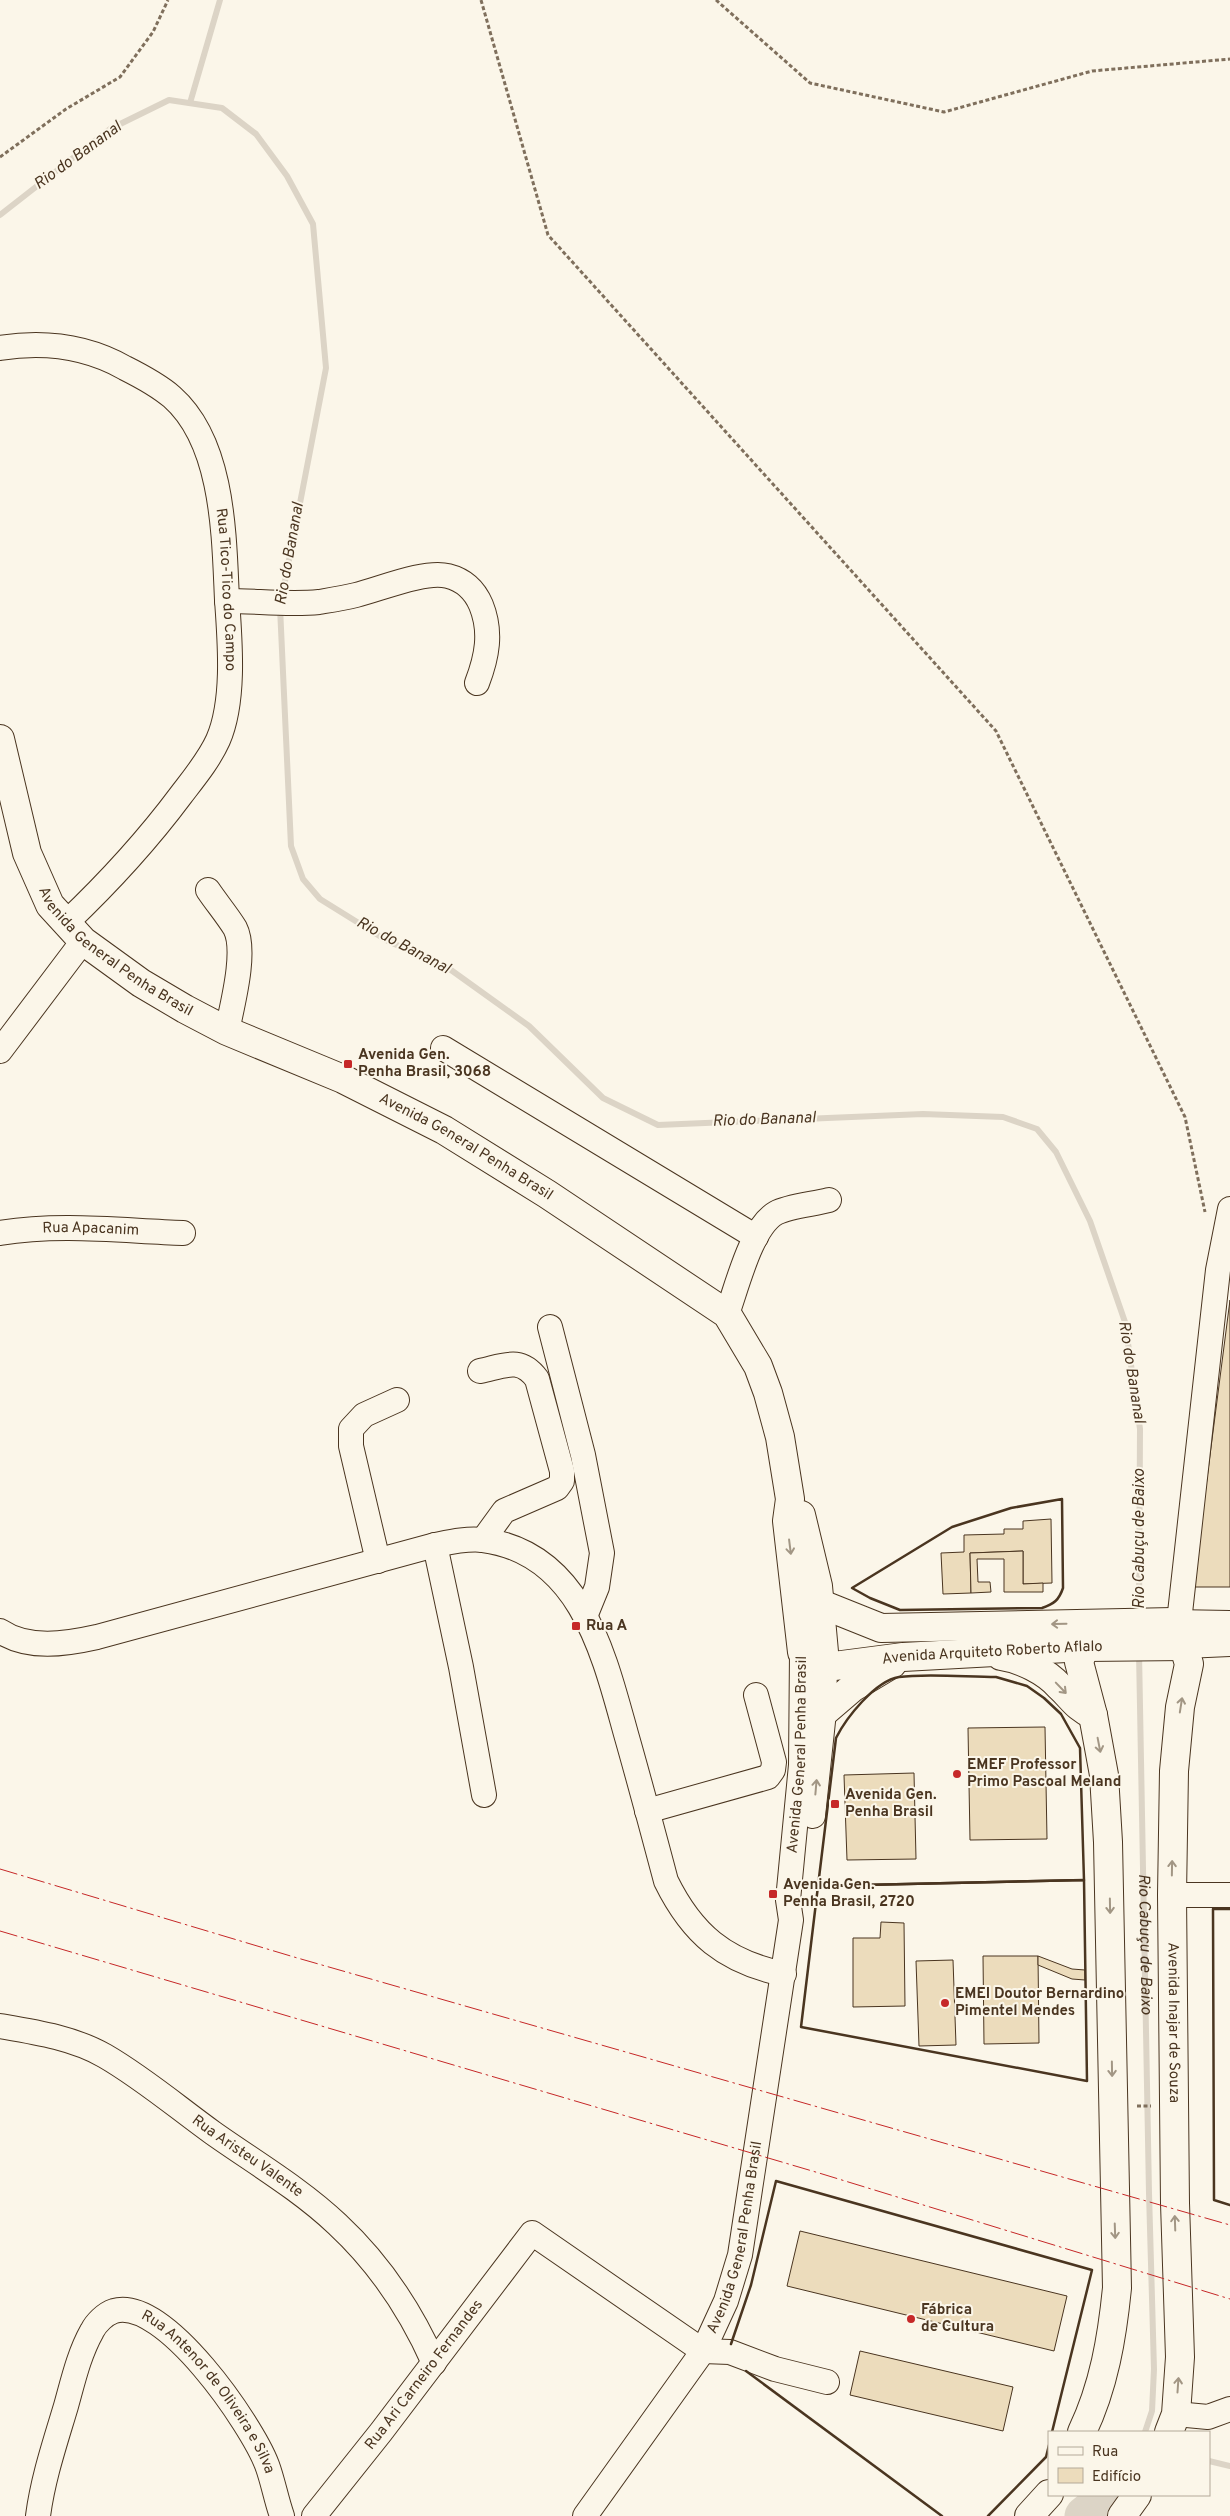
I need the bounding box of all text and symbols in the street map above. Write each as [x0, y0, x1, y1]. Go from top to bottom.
water label: Rio do Bananal [30, 117, 127, 195]
water label: Rio do Bananal [271, 500, 309, 607]
street label: Rua Tico-Tico do Campo [211, 507, 240, 671]
street label: Avenida General Penha Brasil [34, 884, 196, 1021]
water label: Rio do Bananal [353, 913, 454, 980]
place label: Avenida Gen. Penha Brasil, 3068 [358, 1046, 491, 1082]
marker: Avenida Gen. Penha Brasil, 3068 [342, 1058, 354, 1070]
street label: Avenida General Penha Brasil [376, 1089, 556, 1205]
water label: Rio do Bananal [712, 1108, 817, 1132]
street label: Rua Apacanim [42, 1219, 140, 1240]
water label: Rio do Bananal [1113, 1319, 1149, 1426]
water label: Rio Cabuçu de Baixo [1130, 1468, 1150, 1609]
one-way arrow [785, 1539, 795, 1555]
place label: Rua A [586, 1617, 627, 1636]
one-way arrow [1051, 1619, 1068, 1629]
marker: Rua A [570, 1620, 582, 1632]
street label: Avenida Arquiteto Roberto Aflalo [881, 1637, 1103, 1669]
street label: Avenida General Penha Brasil [783, 1656, 811, 1854]
one-way arrow [1055, 1682, 1067, 1694]
one-way arrow [1176, 1698, 1186, 1714]
one-way arrow [1094, 1736, 1104, 1752]
place label: EMEF Professor Primo Pascoal Meland [967, 1756, 1121, 1792]
marker: EMEF Professor Primo Pascoal Meland [951, 1768, 963, 1780]
one-way arrow [811, 1779, 821, 1795]
place label: Avenida Gen. Penha Brasil [845, 1786, 937, 1822]
marker: Avenida Gen. Penha Brasil [829, 1798, 841, 1810]
one-way arrow [1167, 1860, 1177, 1876]
water label: Rio Cabuçu de Baixo [1133, 1873, 1156, 2015]
place label: Avenida Gen. Penha Brasil, 2720 [783, 1876, 915, 1912]
marker: Avenida Gen. Penha Brasil, 2720 [767, 1888, 779, 1900]
one-way arrow [1105, 1898, 1115, 1914]
street label: Avenida Inajar de Souza [1163, 1942, 1184, 2103]
place label: EMEI Doutor Bernardino Pimentel Mendes [955, 1985, 1124, 2021]
marker: EMEI Doutor Bernardino Pimentel Mendes [939, 1997, 951, 2009]
one-way arrow [1107, 2060, 1117, 2077]
street label: Rua Aristeu Valente [188, 2111, 307, 2202]
street label: Avenida General Penha Brasil [703, 2140, 767, 2337]
one-way arrow [1171, 2215, 1180, 2231]
one-way arrow [1111, 2223, 1120, 2239]
street label: Rua Ari Carneiro Fernandes [361, 2296, 487, 2454]
place label: Fábrica de Cultura [921, 2301, 994, 2337]
street label: Rua Antenor de Oliveira e Silva [138, 2306, 279, 2476]
marker: Fábrica de Cultura [905, 2313, 917, 2325]
one-way arrow [1173, 2377, 1183, 2393]
legend [1048, 2431, 1210, 2496]
text: Rua [1092, 2443, 1118, 2462]
text: Edifício [1092, 2468, 1141, 2487]

